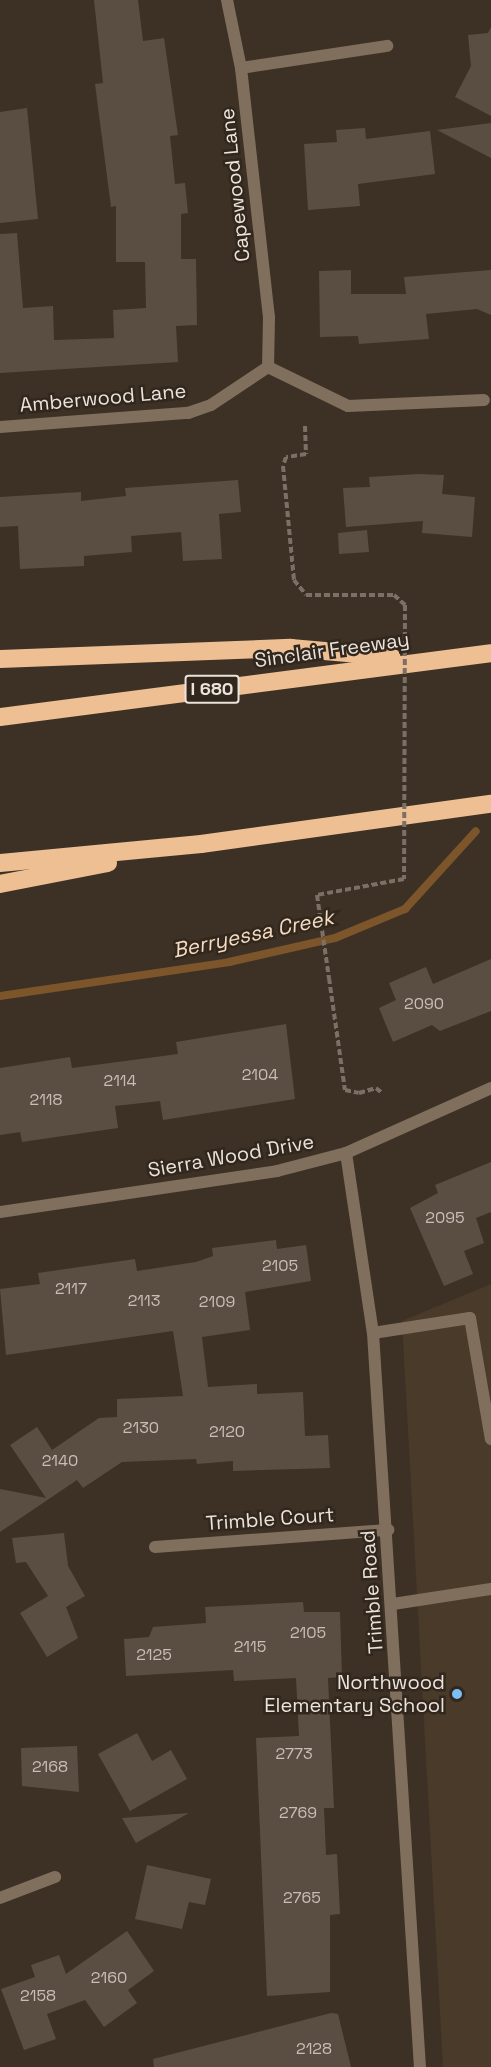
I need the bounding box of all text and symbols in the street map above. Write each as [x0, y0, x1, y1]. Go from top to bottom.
street label: Capewood Lane [215, 107, 255, 263]
street label: Amberwood Lane [19, 379, 187, 417]
street label: Sinclair Freeway [253, 627, 411, 673]
road number: I 680 [184, 674, 240, 704]
water label: Berryessa Creek [170, 905, 336, 963]
house number: 2090 [404, 994, 444, 1014]
house number: 2104 [242, 1065, 278, 1085]
house number: 2114 [103, 1071, 137, 1091]
house number: 2118 [30, 1090, 62, 1110]
street label: Sierra Wood Drive [146, 1130, 316, 1182]
house number: 2095 [425, 1208, 465, 1228]
house number: 2105 [262, 1256, 298, 1276]
house number: 2117 [55, 1279, 87, 1299]
house number: 2113 [128, 1291, 160, 1311]
house number: 2109 [199, 1292, 235, 1312]
house number: 2130 [123, 1418, 159, 1438]
house number: 2120 [209, 1422, 245, 1442]
house number: 2140 [42, 1451, 78, 1471]
street label: Trimble Court [205, 1503, 335, 1535]
street label: Trimble Road [356, 1529, 388, 1655]
house number: 2105 [290, 1623, 326, 1643]
house number: 2115 [234, 1637, 266, 1657]
house number: 2125 [136, 1645, 172, 1665]
place label: Northwood Elementary School [264, 1670, 445, 1717]
marker: Northwood Elementary School [450, 1687, 464, 1701]
house number: 2773 [275, 1744, 313, 1764]
house number: 2168 [32, 1757, 68, 1777]
house number: 2769 [279, 1803, 317, 1823]
house number: 2765 [283, 1888, 321, 1908]
house number: 2160 [91, 1968, 127, 1988]
house number: 2158 [20, 1986, 56, 2006]
house number: 2128 [296, 2039, 332, 2059]

